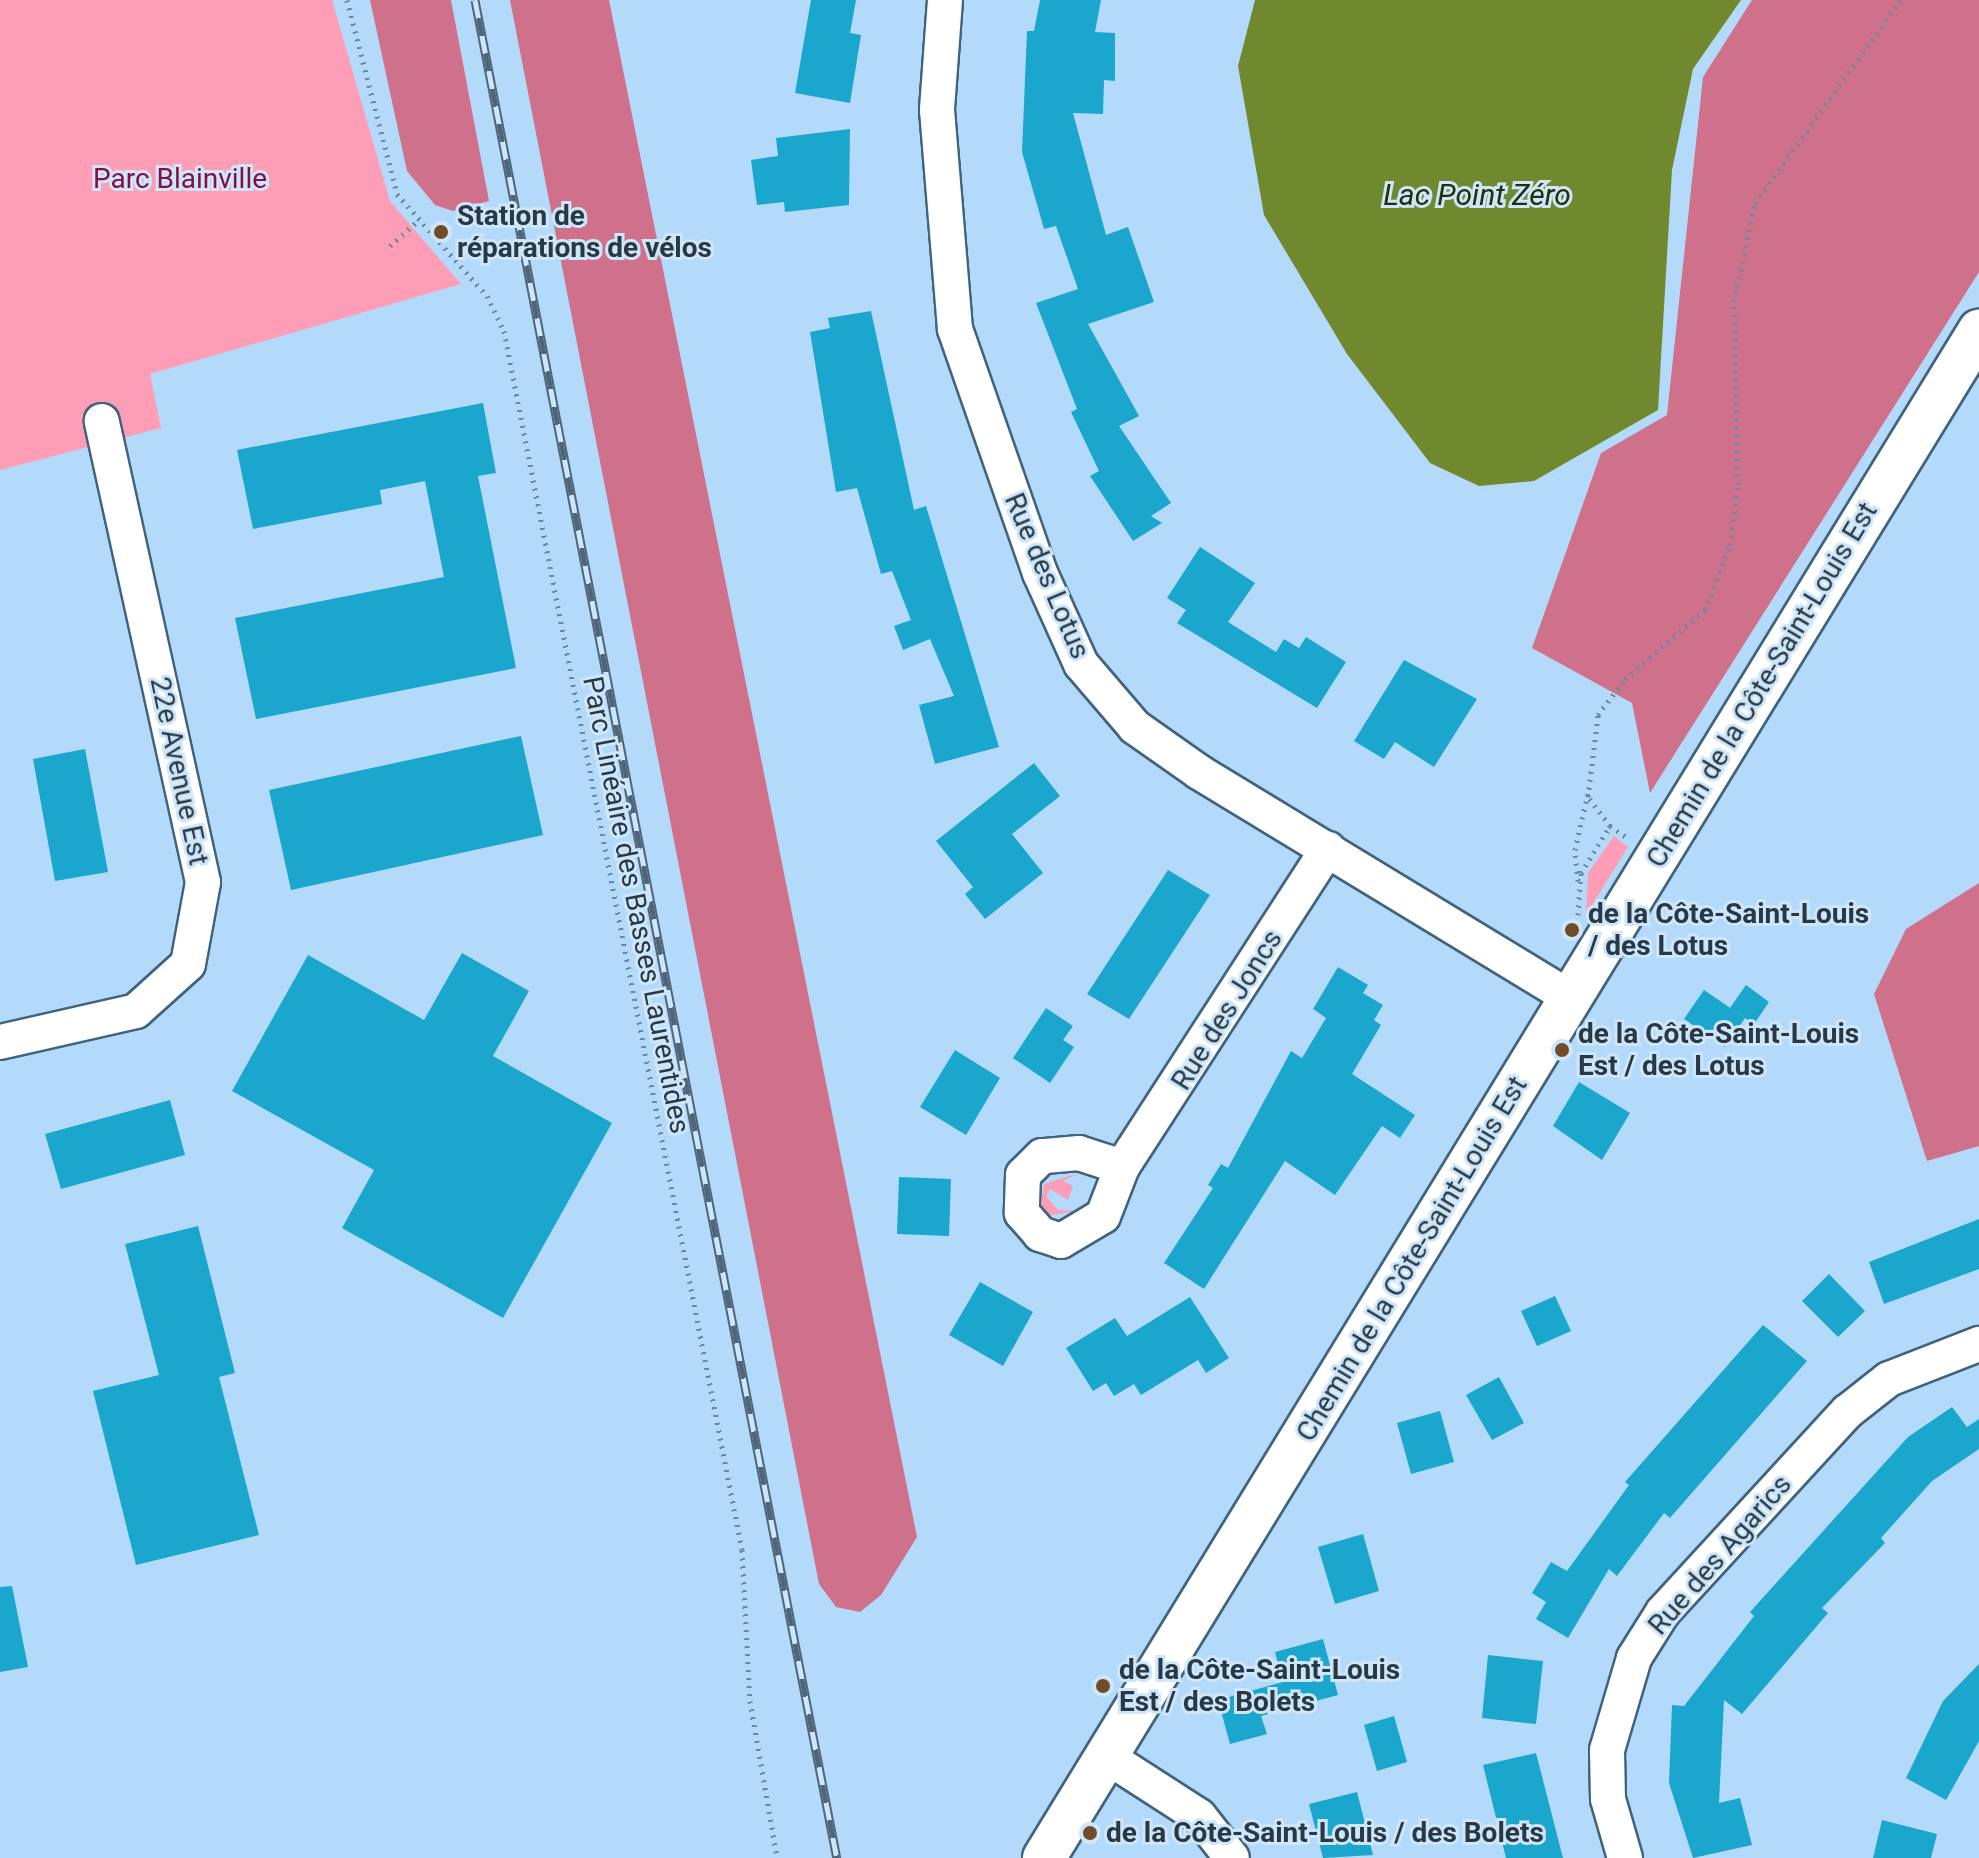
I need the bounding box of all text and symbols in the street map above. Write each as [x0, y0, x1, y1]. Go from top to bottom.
park label: Parc Blainville [93, 162, 267, 196]
water label: Lac Point Zéro [1383, 177, 1571, 213]
place label: Station de réparations de vélos [457, 199, 712, 265]
marker: Station de réparations de vélos [432, 223, 450, 241]
street label: Rue des Lotus [997, 488, 1097, 664]
street label: Chemin de la Côte-Saint-Louis Est [1639, 496, 1885, 874]
street label: 22e Avenue Est [143, 674, 215, 868]
street label: Parc Linéaire des Basses Laurentides [575, 674, 697, 1136]
place label: de la Côte-Saint-Louis / des Lotus [1588, 897, 1869, 963]
marker: de la Côte-Saint-Louis / des Lotus [1563, 921, 1581, 939]
street label: Rue des Joncs [1164, 924, 1290, 1096]
place label: de la Côte-Saint-Louis Est / des Lotus [1578, 1017, 1859, 1083]
marker: de la Côte-Saint-Louis Est / des Lotus [1553, 1041, 1571, 1059]
street label: Chemin de la Côte-Saint-Louis Est [1289, 1070, 1535, 1448]
street label: Rue des Agarics [1641, 1468, 1799, 1642]
place label: de la Côte-Saint-Louis Est / des Bolets [1119, 1653, 1400, 1719]
marker: de la Côte-Saint-Louis Est / des Bolets [1094, 1677, 1112, 1695]
place label: de la Côte-Saint-Louis / des Bolets [1106, 1816, 1544, 1850]
marker: de la Côte-Saint-Louis / des Bolets [1081, 1824, 1099, 1842]

